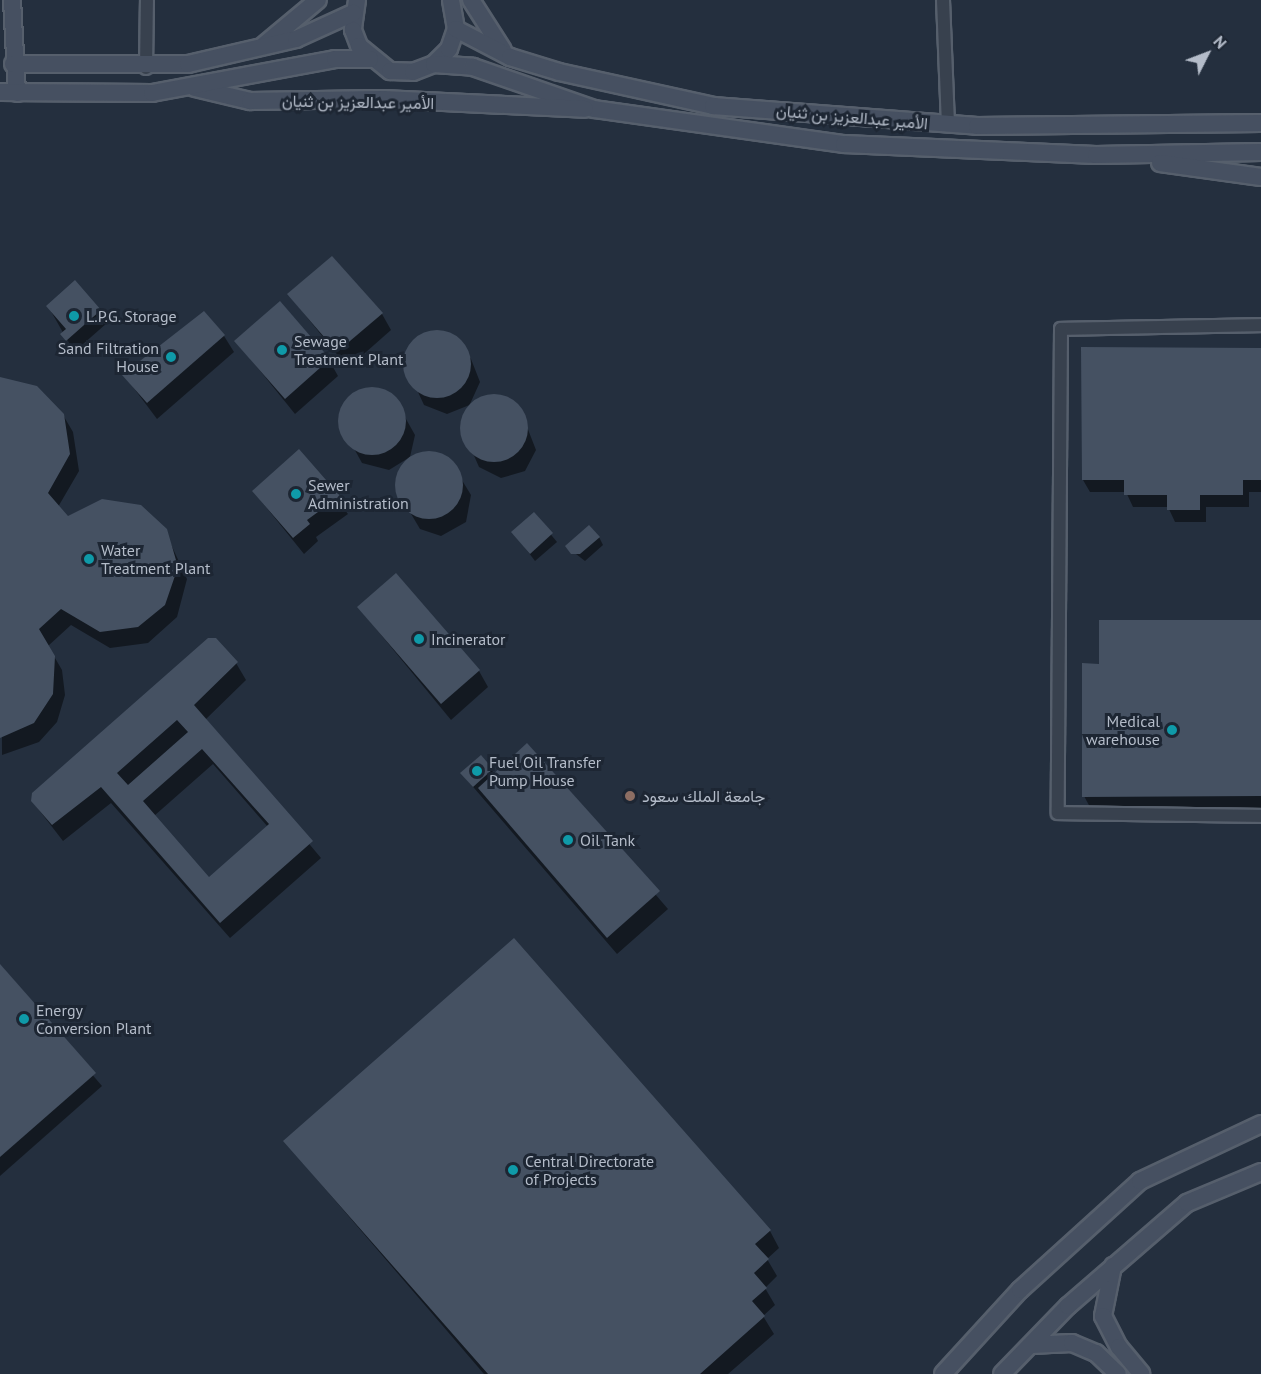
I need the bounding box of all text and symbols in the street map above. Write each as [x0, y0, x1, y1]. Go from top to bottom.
north arrow [1177, 24, 1237, 84]
text: N [1209, 31, 1231, 53]
street label: الأمير عبدالعزيز بن ثنيان [282, 91, 434, 113]
street label: الأمير عبدالعزيز بن ثنيان [775, 101, 929, 133]
place label: L.P.G. Storage [86, 306, 178, 326]
marker: L.P.G. Storage [67, 309, 81, 323]
place label: Sewage Treatment Plant [294, 331, 403, 369]
place label: Sand Filtration House [58, 338, 159, 376]
marker: Sewage Treatment Plant [275, 343, 289, 357]
marker: Sand Filtration House [164, 350, 178, 364]
place label: Sewer Administration [308, 475, 409, 513]
marker: Sewer Administration [289, 487, 303, 501]
place label: Water Treatment Plant [101, 540, 210, 578]
marker: Water Treatment Plant [82, 552, 96, 566]
place label: Incinerator [431, 629, 505, 649]
marker: Incinerator [412, 632, 426, 646]
place label: Medical warehouse [1086, 711, 1160, 749]
marker: Medical warehouse [1165, 723, 1179, 737]
place label: Fuel Oil Transfer Pump House [489, 752, 602, 790]
marker: Fuel Oil Transfer Pump House [470, 764, 484, 778]
place label: جامعة الملك سعود [642, 786, 765, 806]
marker: جامعة الملك سعود [623, 789, 637, 803]
place label: Oil Tank [580, 830, 636, 850]
marker: Oil Tank [561, 833, 575, 847]
place label: Energy Conversion Plant [36, 1000, 151, 1038]
marker: Energy Conversion Plant [17, 1012, 31, 1026]
place label: Central Directorate of Projects [525, 1151, 654, 1189]
marker: Central Directorate of Projects [506, 1163, 520, 1177]

